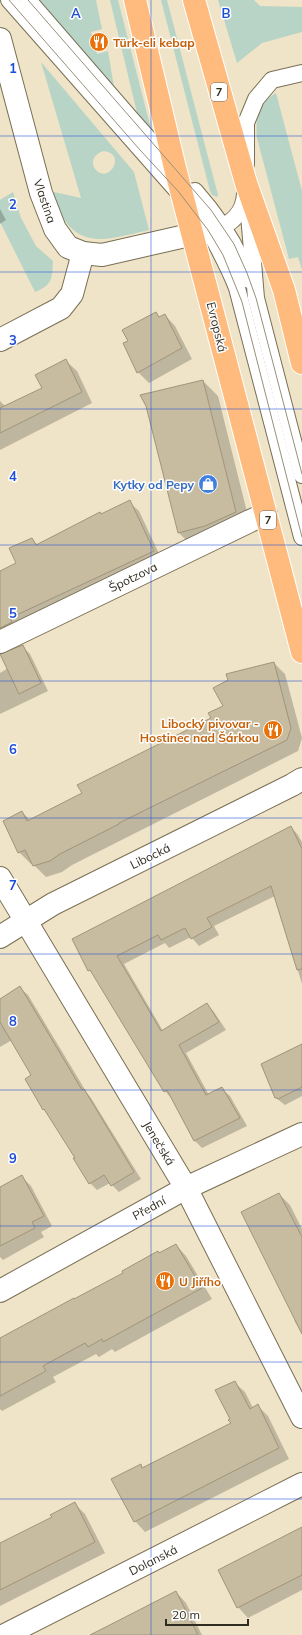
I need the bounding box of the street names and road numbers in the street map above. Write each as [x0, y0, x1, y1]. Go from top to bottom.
road number: 7 [211, 83, 227, 101]
street label: Vlastina [30, 177, 60, 225]
street label: Evropská [204, 300, 230, 354]
road number: 7 [260, 511, 276, 529]
street label: Špotzova [106, 559, 160, 595]
street label: Libocká [127, 840, 173, 872]
street label: Jenečská [140, 1118, 178, 1168]
street label: Přední [130, 1192, 169, 1223]
street label: Dolanská [126, 1541, 180, 1579]

